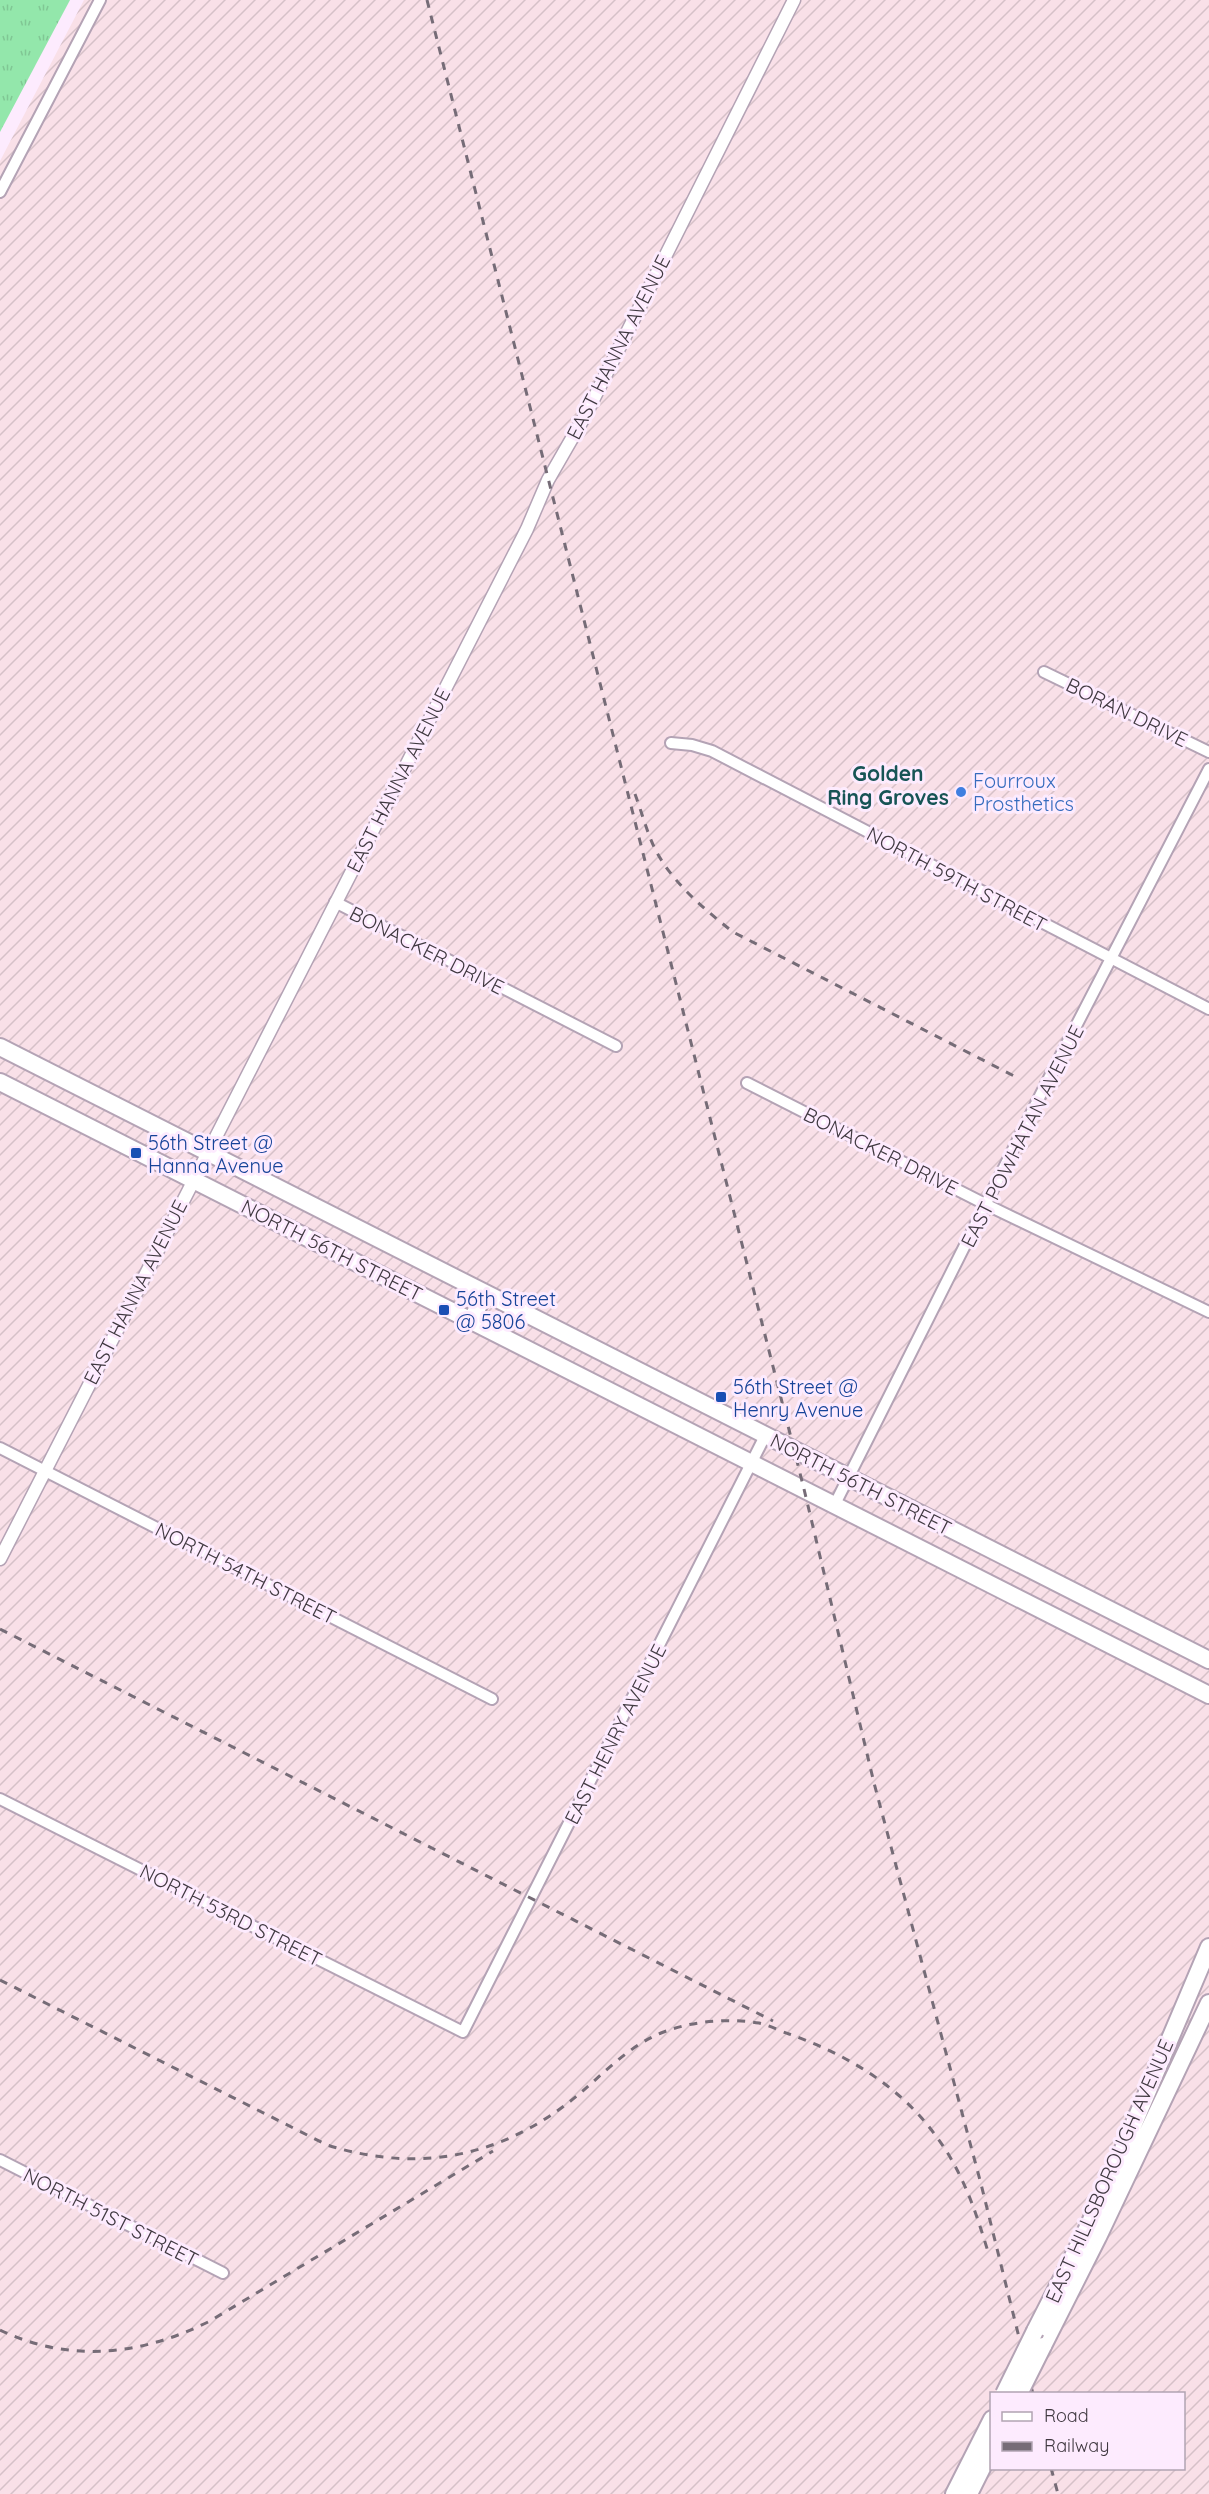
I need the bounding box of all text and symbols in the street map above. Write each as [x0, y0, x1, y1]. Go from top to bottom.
street label: EAST HANNA AVENUE [561, 250, 675, 444]
street label: BORAN DRIVE [1062, 672, 1192, 752]
street label: EAST HANNA AVENUE [341, 683, 455, 877]
district label: Golden Ring Groves [827, 760, 949, 810]
place label: Fourroux Prosthetics [973, 768, 1074, 816]
marker: Fourroux Prosthetics [954, 785, 968, 799]
street label: NORTH 59TH STREET [863, 821, 1051, 937]
street label: BONACKER DRIVE [346, 900, 508, 1000]
street label: EAST POWHATAN AVENUE [955, 1021, 1089, 1251]
street label: BONACKER DRIVE [800, 1101, 962, 1201]
place label: 56th Street @ Hanna Avenue [148, 1130, 284, 1178]
marker: 56th Street @ Hanna Avenue [129, 1146, 143, 1160]
street label: NORTH 56TH STREET [237, 1193, 427, 1307]
street label: EAST HANNA AVENUE [78, 1195, 192, 1389]
place label: 56th Street @ 5806 [456, 1286, 556, 1334]
marker: 56th Street @ 5806 [437, 1303, 451, 1317]
place label: 56th Street @ Henry Avenue [733, 1374, 863, 1422]
marker: 56th Street @ Henry Avenue [714, 1390, 728, 1404]
street label: NORTH 56TH STREET [766, 1427, 956, 1541]
street label: NORTH 54TH STREET [151, 1517, 341, 1629]
street label: EAST HENRY AVENUE [559, 1640, 671, 1828]
street label: NORTH 53RD STREET [136, 1858, 326, 1972]
street label: EAST HILLSBOROUGH AVENUE [1039, 2035, 1179, 2307]
street label: NORTH 51ST STREET [19, 2162, 203, 2272]
legend [990, 2392, 1185, 2470]
text: Road [1044, 2404, 1089, 2427]
text: Railway [1044, 2434, 1110, 2457]

